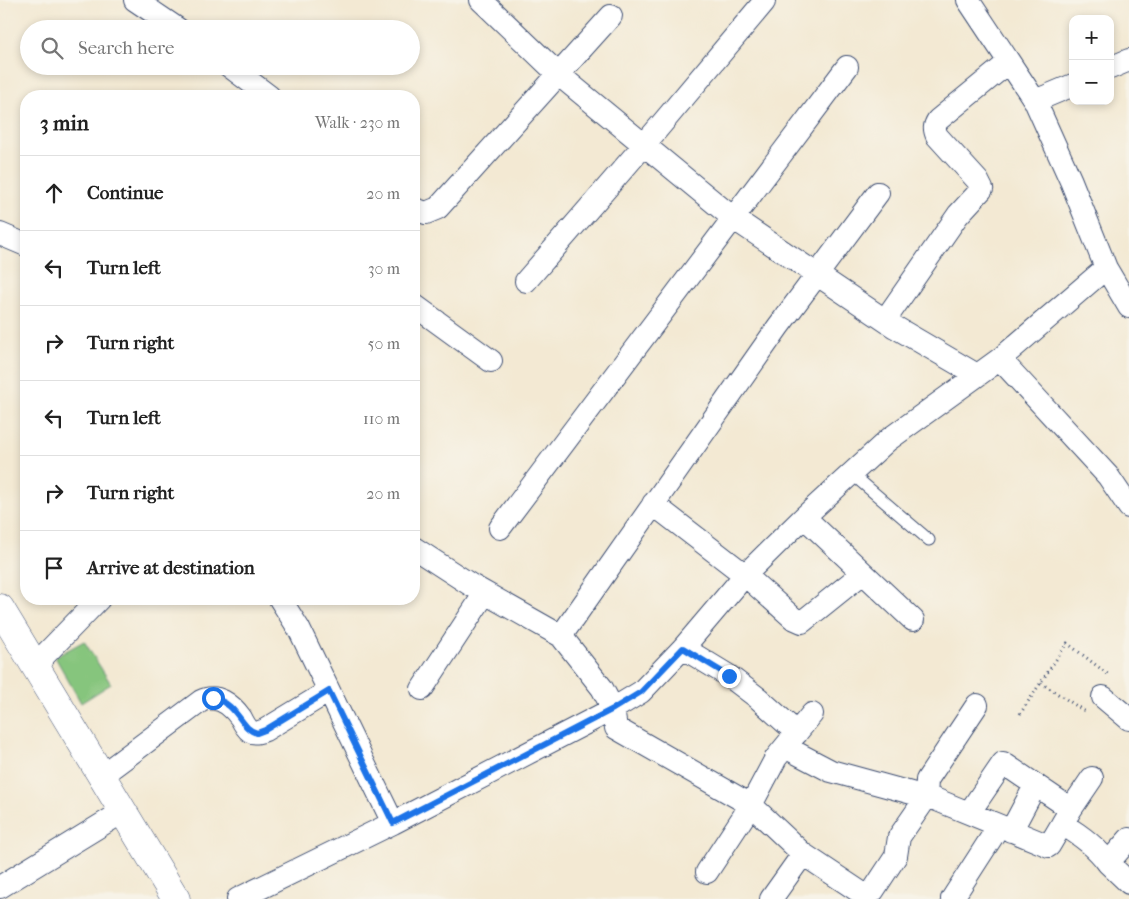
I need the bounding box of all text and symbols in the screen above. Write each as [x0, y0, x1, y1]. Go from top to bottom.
map controls [1069, 15, 1114, 105]
button: + [1069, 15, 1114, 60]
search box [20, 20, 420, 75]
icon: search [38, 34, 66, 62]
text: Search here [78, 37, 174, 59]
button: − [1069, 60, 1114, 105]
text: 3 min [40, 111, 89, 135]
text: Walk · 230 m [315, 113, 400, 132]
icon: ahead [40, 179, 68, 207]
text: Continue [87, 182, 163, 204]
text: 20 m [366, 184, 400, 203]
icon: left [40, 254, 68, 282]
text: Turn left [87, 257, 161, 279]
text: 30 m [368, 259, 400, 278]
icon: right [40, 329, 68, 357]
text: Turn right [87, 332, 174, 354]
text: 50 m [368, 334, 400, 353]
icon: left [40, 404, 68, 432]
text: Turn left [87, 407, 161, 429]
text: 110 m [363, 409, 400, 428]
icon: right [40, 479, 68, 507]
text: Turn right [87, 482, 174, 504]
text: 20 m [366, 484, 400, 503]
icon: arrive [40, 554, 68, 582]
text: Arrive at destination [87, 557, 255, 579]
route end [718, 665, 741, 688]
route start [202, 687, 225, 710]

